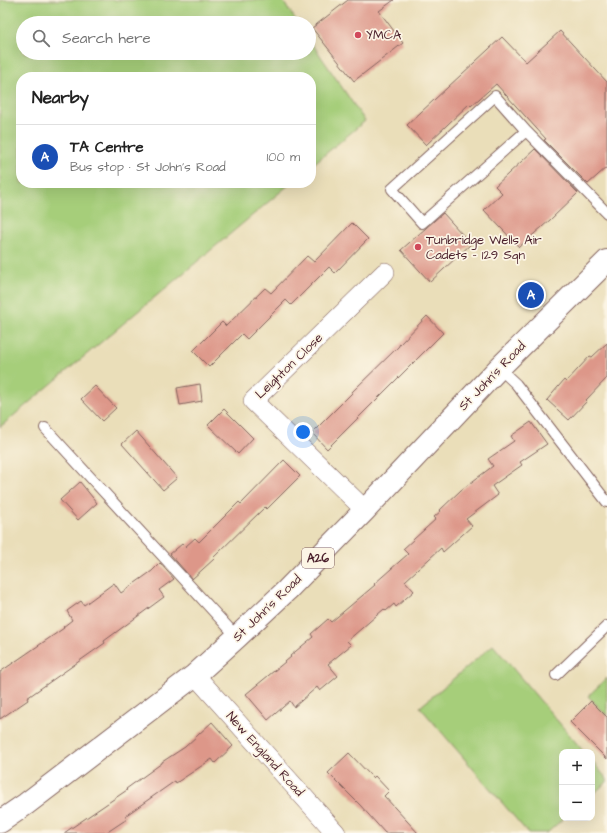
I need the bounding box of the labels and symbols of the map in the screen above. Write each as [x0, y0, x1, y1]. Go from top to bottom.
place label: YMCA [366, 26, 402, 44]
marker: YMCA [353, 30, 363, 40]
place label: Tunbridge Wells Air Cadets - 129 Sqn [426, 231, 542, 264]
marker: Tunbridge Wells Air Cadets - 129 Sqn [413, 242, 423, 252]
pin: A [518, 280, 544, 310]
street label: Leighton Close [251, 329, 327, 404]
street label: St John's Road [454, 337, 530, 414]
your location [293, 422, 313, 442]
road number: A26 [302, 548, 334, 568]
street label: St John's Road [229, 570, 306, 646]
street label: New England Road [221, 708, 308, 801]

